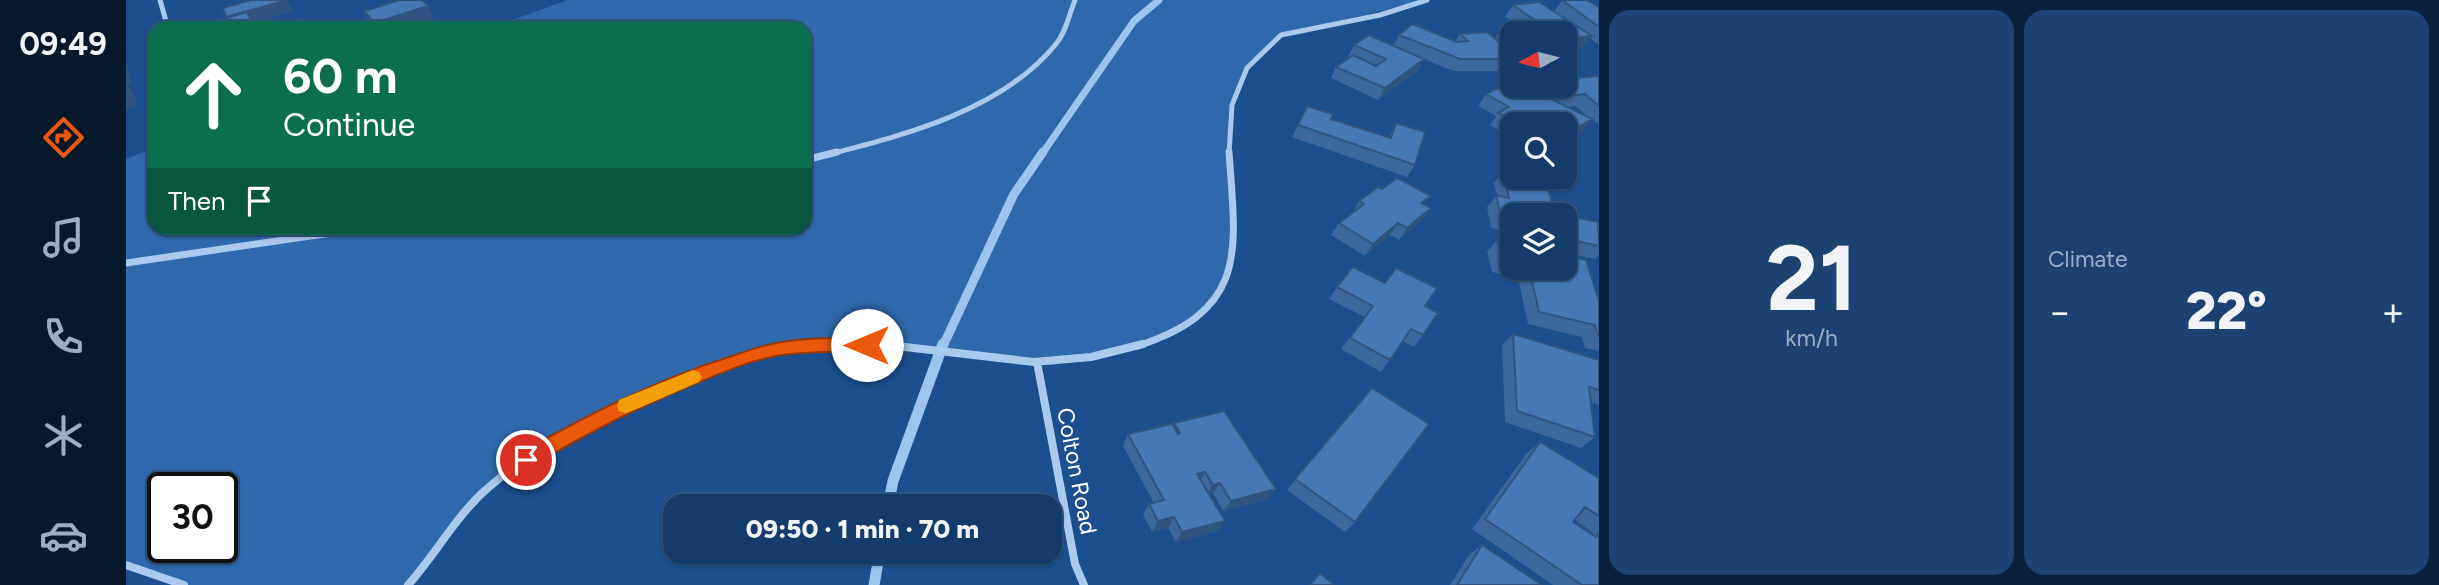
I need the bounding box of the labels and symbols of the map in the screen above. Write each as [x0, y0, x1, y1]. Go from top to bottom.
north arrow [1500, 21, 1577, 98]
position arrow [830, 308, 904, 382]
street label: Colton Road [1051, 405, 1103, 537]
pin [496, 430, 556, 490]
speed limit sign: 30 [147, 472, 238, 563]

